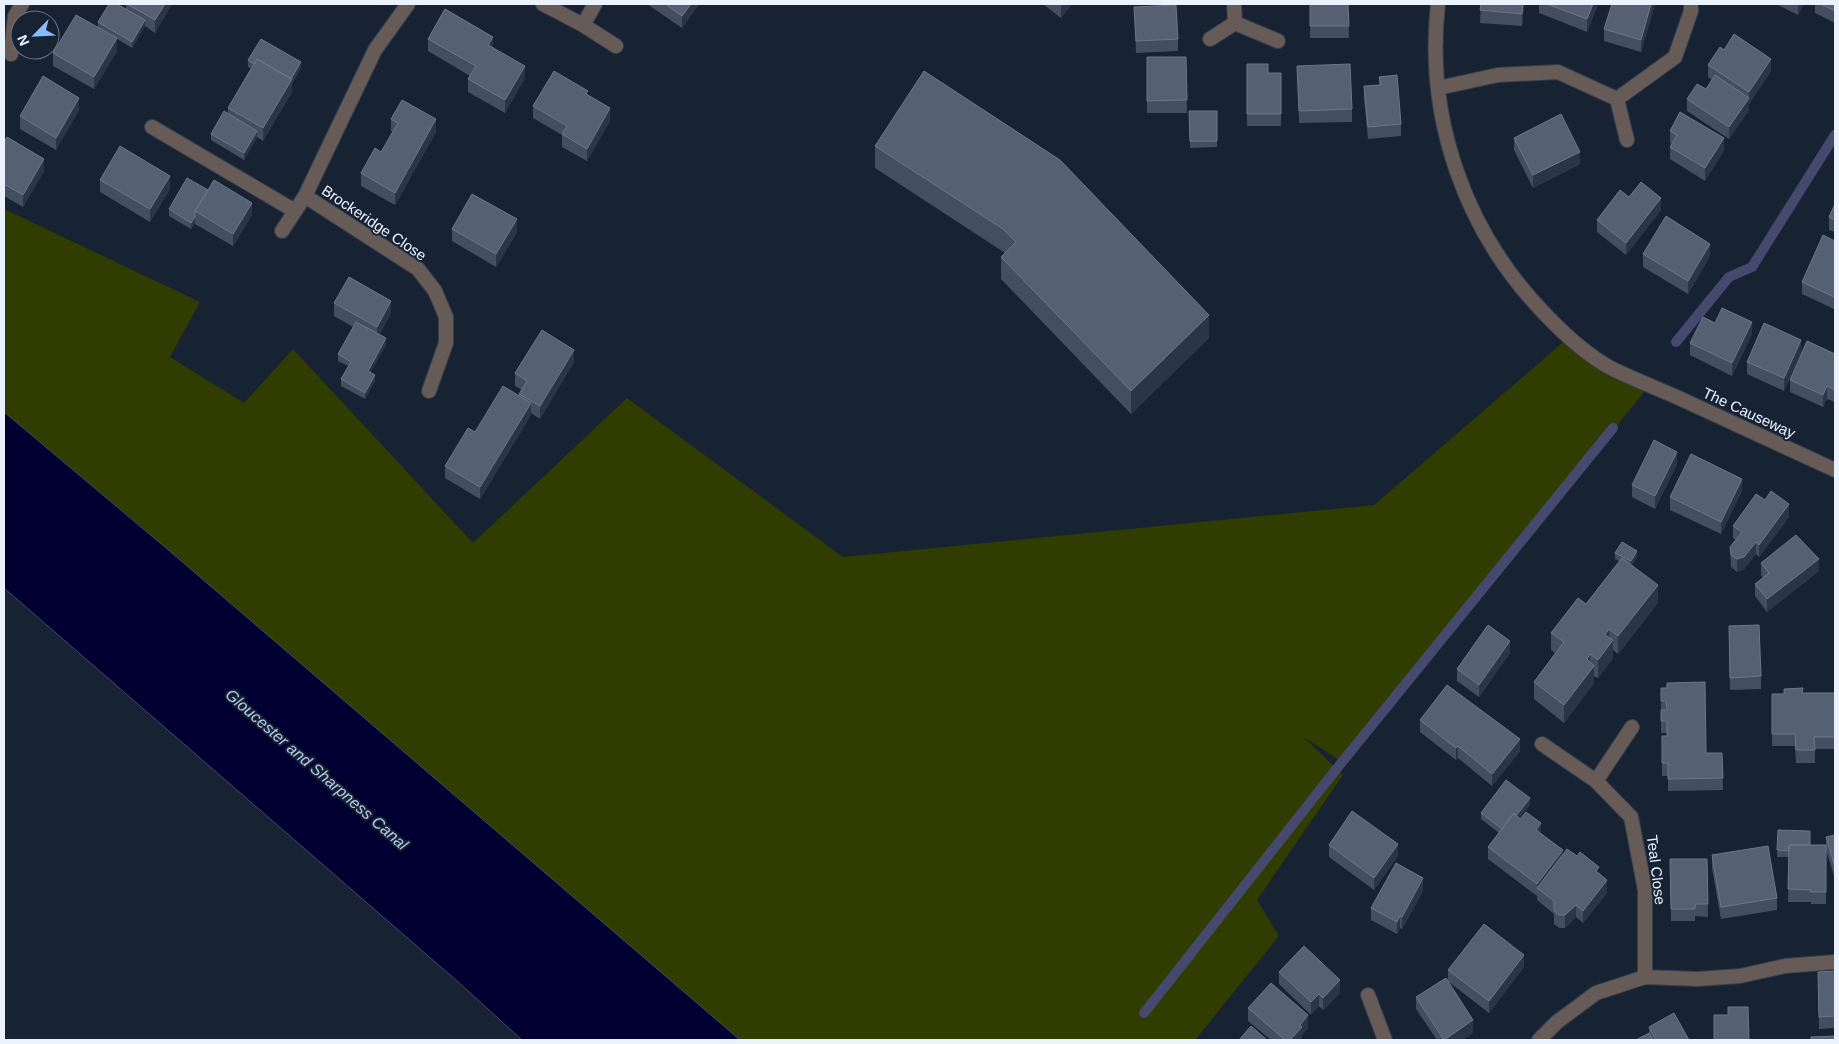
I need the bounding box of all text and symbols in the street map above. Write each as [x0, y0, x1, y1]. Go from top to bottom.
north arrow [10, 10, 60, 60]
text: N [14, 32, 32, 48]
street label: Brockeridge Close [319, 181, 430, 264]
street label: The Causeway [1700, 384, 1799, 442]
water label: Gloucester and Sharpness Canal [222, 686, 412, 853]
street label: Teal Close [1644, 834, 1669, 906]

